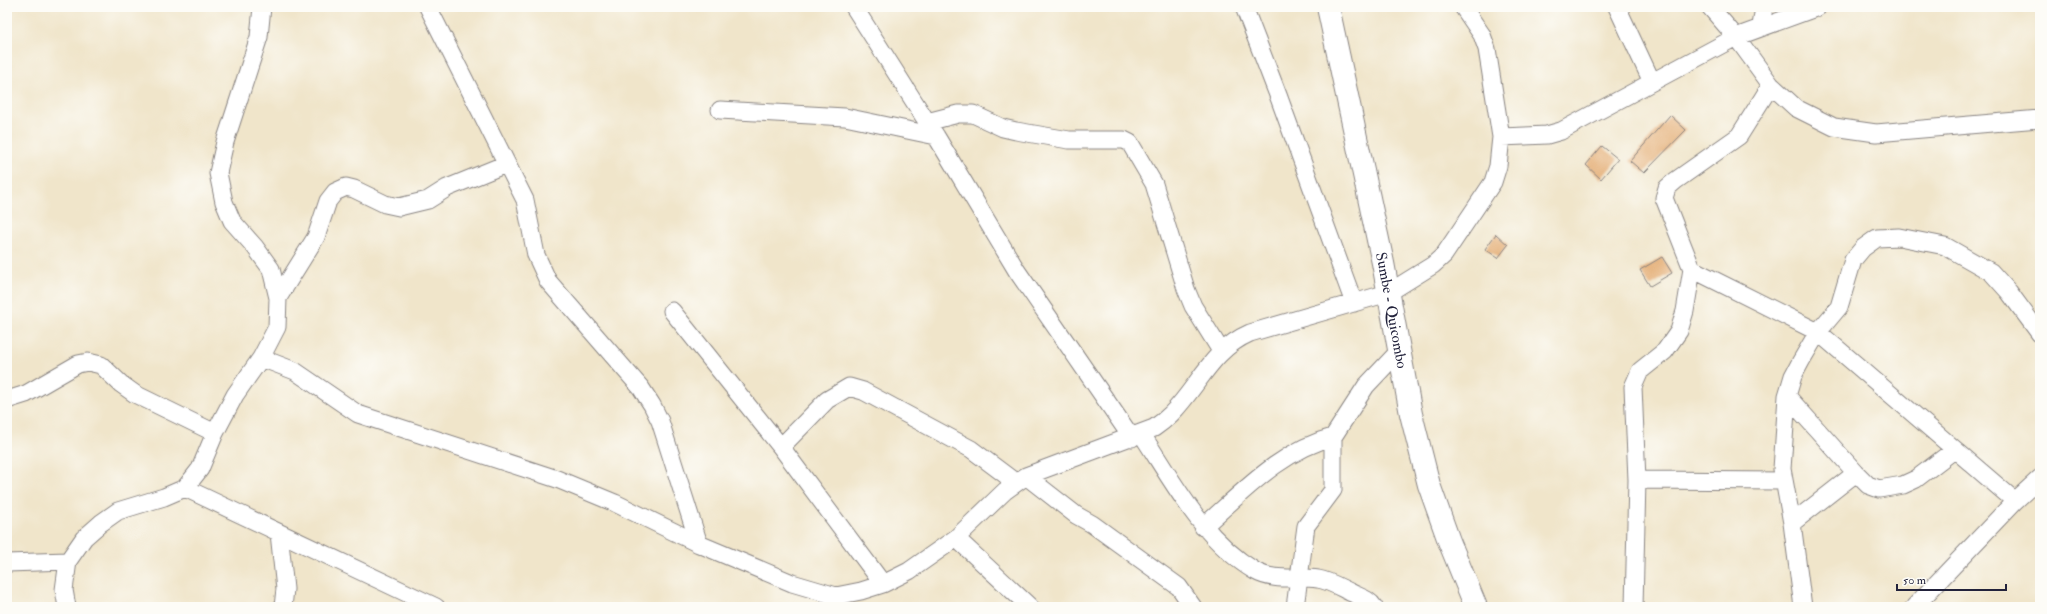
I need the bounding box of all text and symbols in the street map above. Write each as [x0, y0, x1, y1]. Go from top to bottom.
street label: Sumbe - Quicombo [1371, 251, 1411, 370]
scale bar [1897, 566, 2006, 592]
text: 50 m [1903, 573, 1927, 588]

